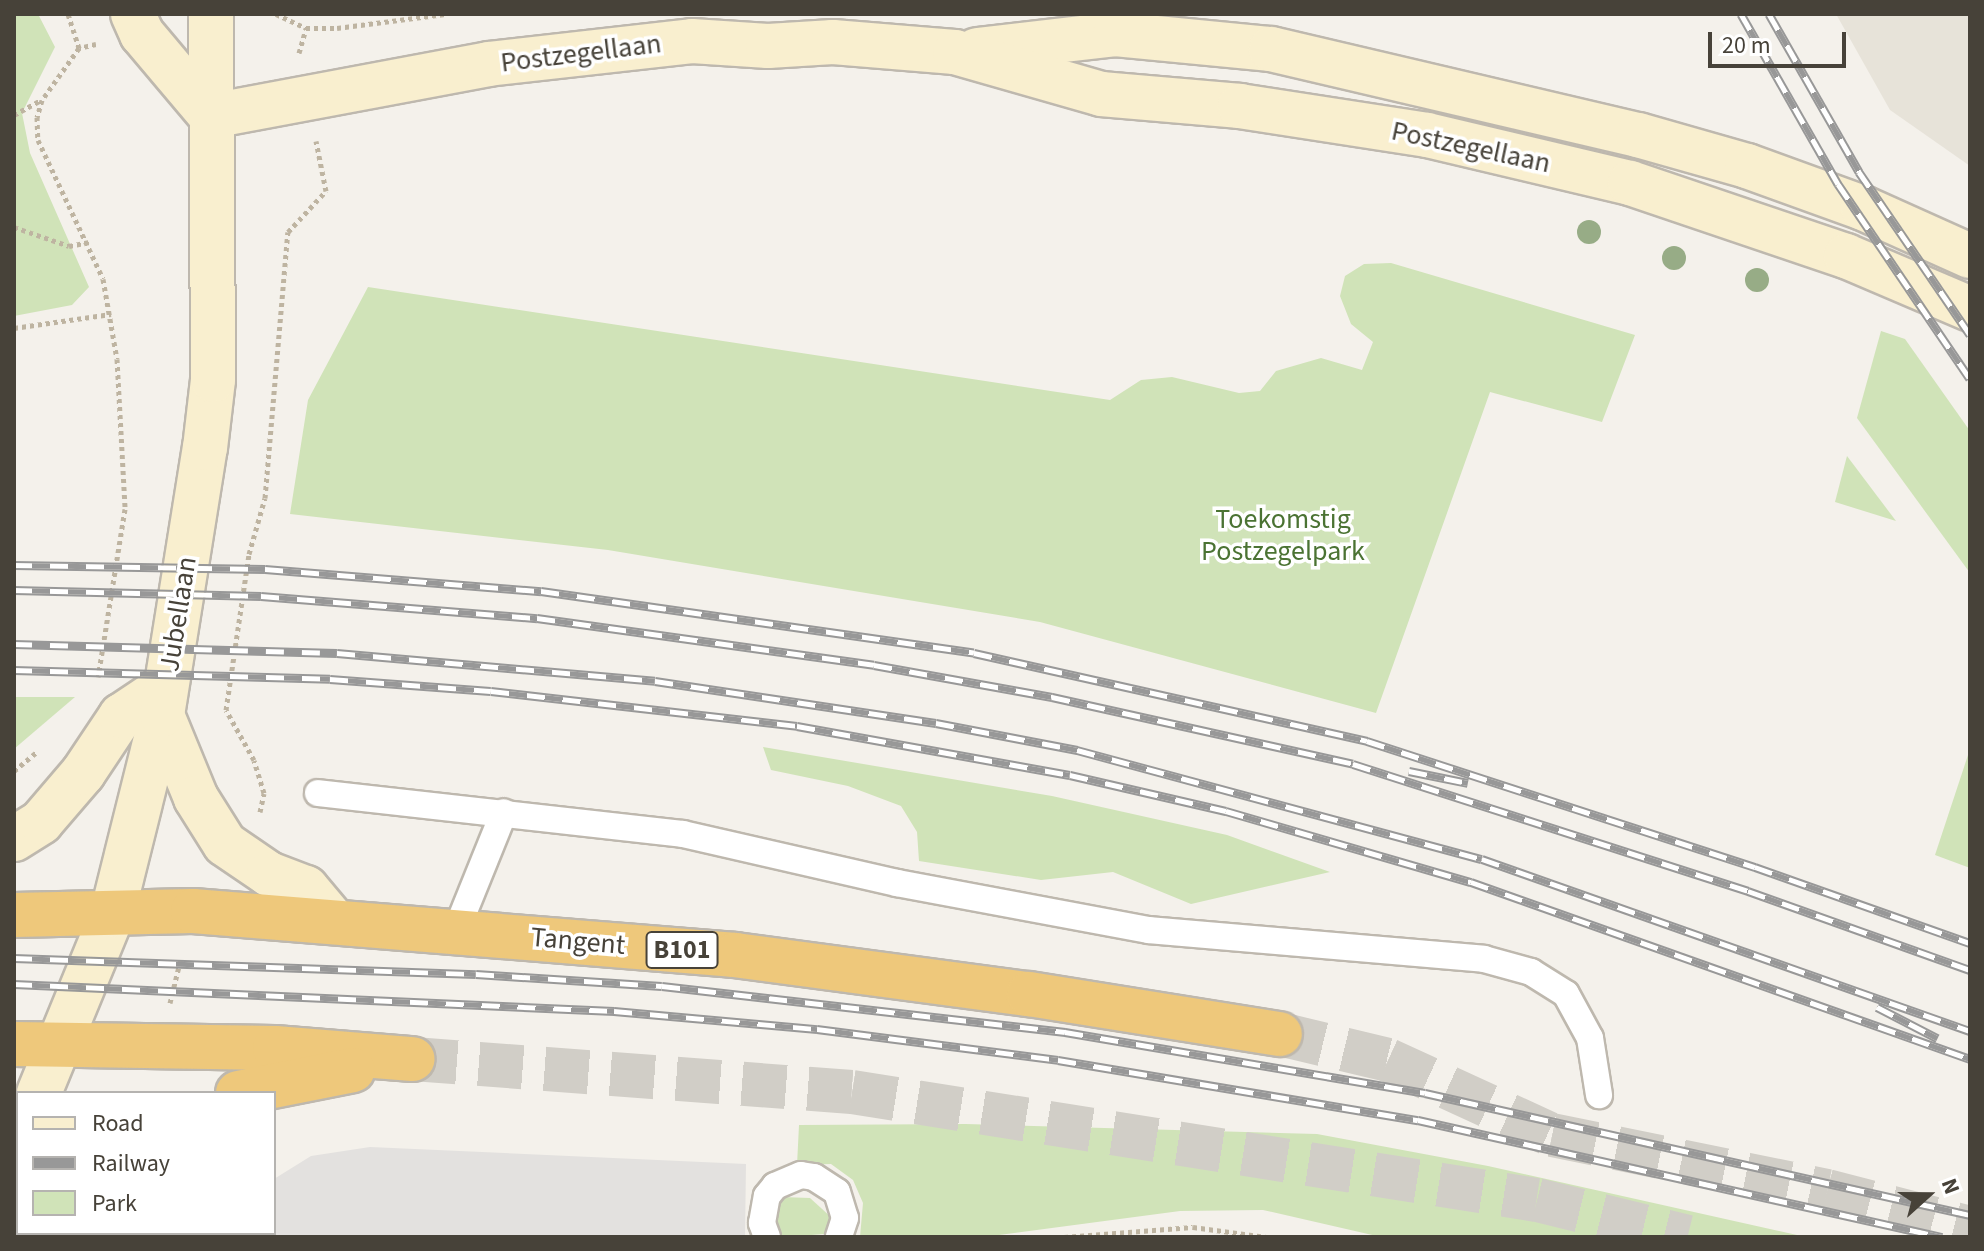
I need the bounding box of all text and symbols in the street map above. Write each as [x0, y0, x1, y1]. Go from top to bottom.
scale bar [1712, 16, 1850, 66]
street label: Postzegellaan [499, 26, 663, 80]
text: 20 m [1722, 28, 1771, 63]
street label: Postzegellaan [1388, 114, 1554, 180]
park label: Toekomstig Postzegelpark [1201, 502, 1365, 568]
street label: Jubellaan [152, 554, 204, 674]
street label: Tangent [529, 920, 627, 962]
road number: B101 [644, 928, 720, 972]
legend [16, 1091, 276, 1235]
text: Road [92, 1106, 144, 1141]
text: Railway [92, 1146, 170, 1181]
north arrow [1888, 1155, 1968, 1235]
text: N [1933, 1174, 1968, 1199]
text: Park [92, 1186, 137, 1221]

